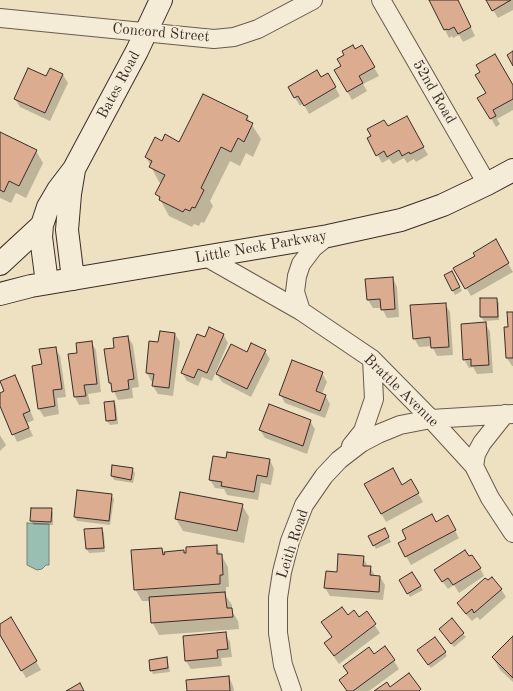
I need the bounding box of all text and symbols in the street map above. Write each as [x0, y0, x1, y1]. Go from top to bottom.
street label: Concord Street [112, 20, 210, 46]
street label: Bates Road [94, 48, 144, 122]
street label: 52nd Road [408, 57, 460, 127]
street label: Little Neck Parkway [193, 227, 329, 267]
street label: Brattle Avenue [360, 351, 442, 431]
street label: Leith Road [273, 507, 313, 581]

